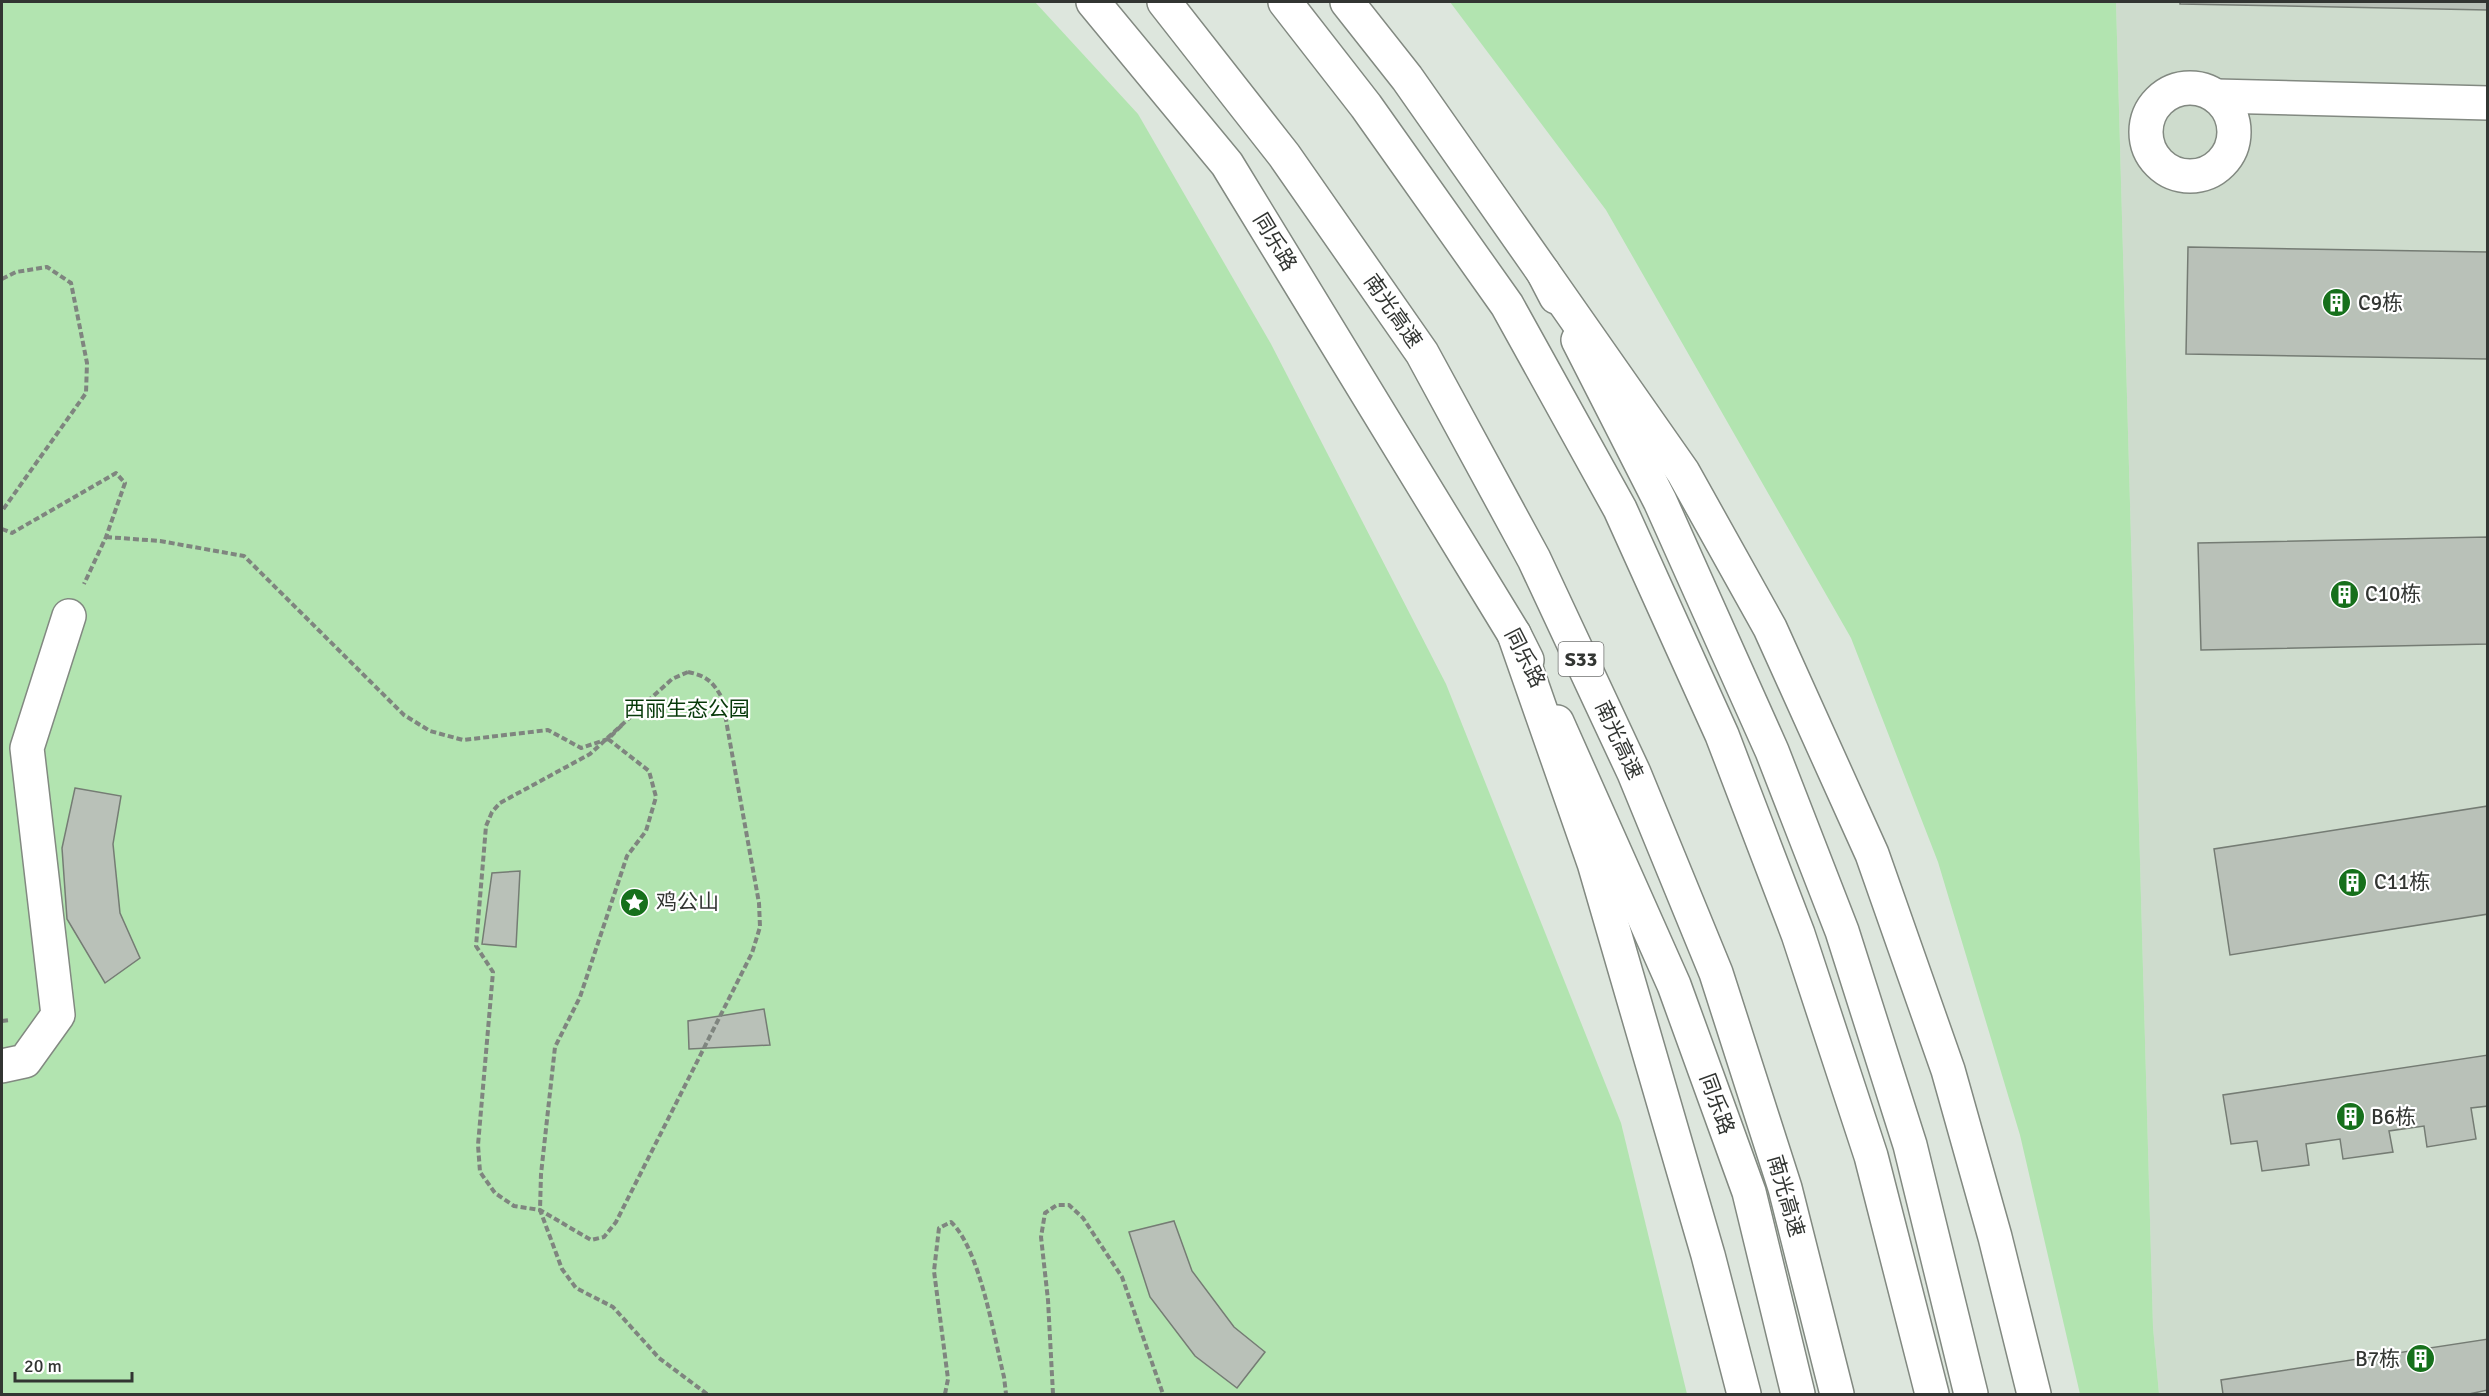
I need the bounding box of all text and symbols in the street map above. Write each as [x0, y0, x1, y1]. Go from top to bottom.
street label: 同乐路 [1248, 208, 1302, 276]
street label: 南光高速 [1358, 269, 1428, 353]
building icon: C9栋 [2321, 287, 2353, 319]
place label: C9栋 [2358, 290, 2403, 316]
building icon: C10栋 [2328, 578, 2360, 610]
place label: C10栋 [2365, 581, 2421, 607]
street label: 同乐路 [1499, 624, 1551, 692]
road number: S33 [1558, 642, 1604, 676]
park label: 西丽生态公园 [624, 696, 750, 722]
street label: 南光高速 [1589, 696, 1649, 784]
building icon: C11栋 [2337, 866, 2369, 898]
place label: C11栋 [2374, 869, 2430, 895]
place icon: 鸡公山 [619, 886, 651, 918]
place label: 鸡公山 [656, 889, 719, 915]
street label: 同乐路 [1694, 1070, 1740, 1138]
building icon: B6栋 [2334, 1101, 2366, 1133]
place label: B6栋 [2371, 1104, 2416, 1130]
street label: 南光高速 [1762, 1152, 1810, 1240]
building icon: B7栋 [2405, 1343, 2437, 1375]
scale bar [15, 1345, 132, 1383]
place label: B7栋 [2355, 1346, 2400, 1372]
text: 20 m [24, 1355, 62, 1377]

